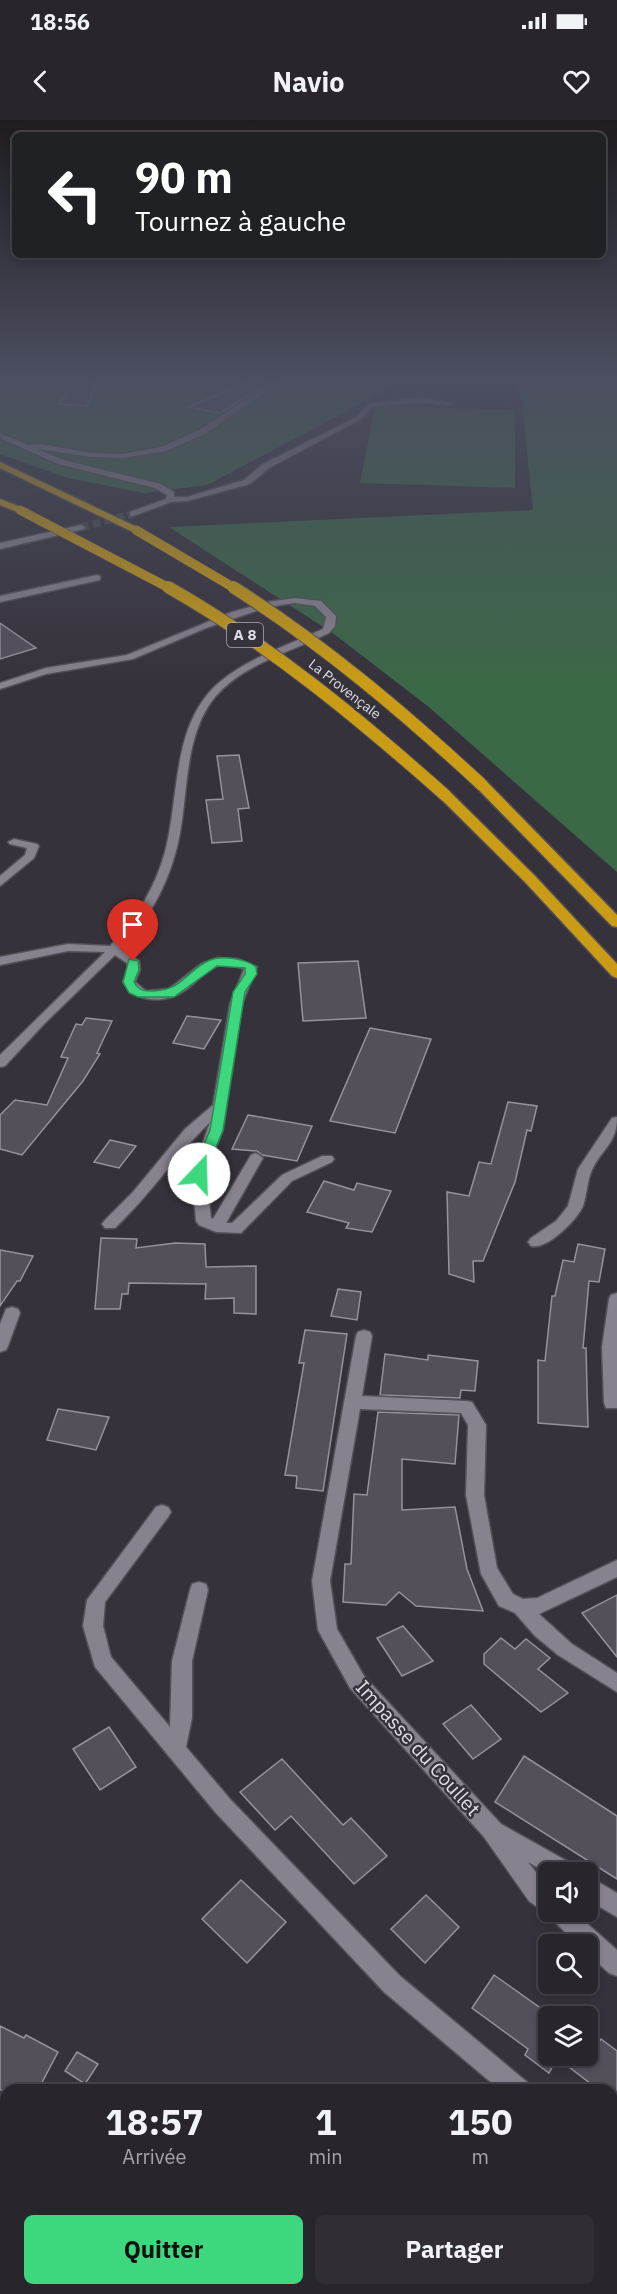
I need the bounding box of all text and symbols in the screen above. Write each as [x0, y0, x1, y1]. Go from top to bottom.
text: 18:56 [30, 7, 90, 36]
text: Navio [272, 64, 345, 99]
icon: back [24, 65, 57, 98]
icon: heart [560, 65, 593, 98]
text: 90 m [135, 150, 233, 205]
icon: left [36, 156, 114, 234]
text: Tournez à gauche [135, 203, 346, 238]
road number: A 8 [227, 623, 263, 647]
street label: La Provençale [305, 655, 385, 723]
pin [107, 899, 158, 961]
icon: arrive [116, 908, 149, 941]
position arrow [167, 1142, 231, 1206]
street label: Impasse du Coullet [350, 1674, 487, 1821]
map controls [538, 1862, 598, 2066]
button: sound [538, 1862, 598, 1922]
button: search [538, 1934, 598, 1994]
button: layers [538, 2006, 598, 2066]
text: 18:57 [105, 2098, 204, 2145]
text: 1 [315, 2098, 337, 2145]
text: 150 [448, 2098, 513, 2145]
text: Arrivée [122, 2143, 186, 2170]
text: min [309, 2143, 343, 2170]
text: m [472, 2143, 489, 2170]
button: Quitter [24, 2215, 303, 2284]
button: Partager [315, 2215, 594, 2284]

